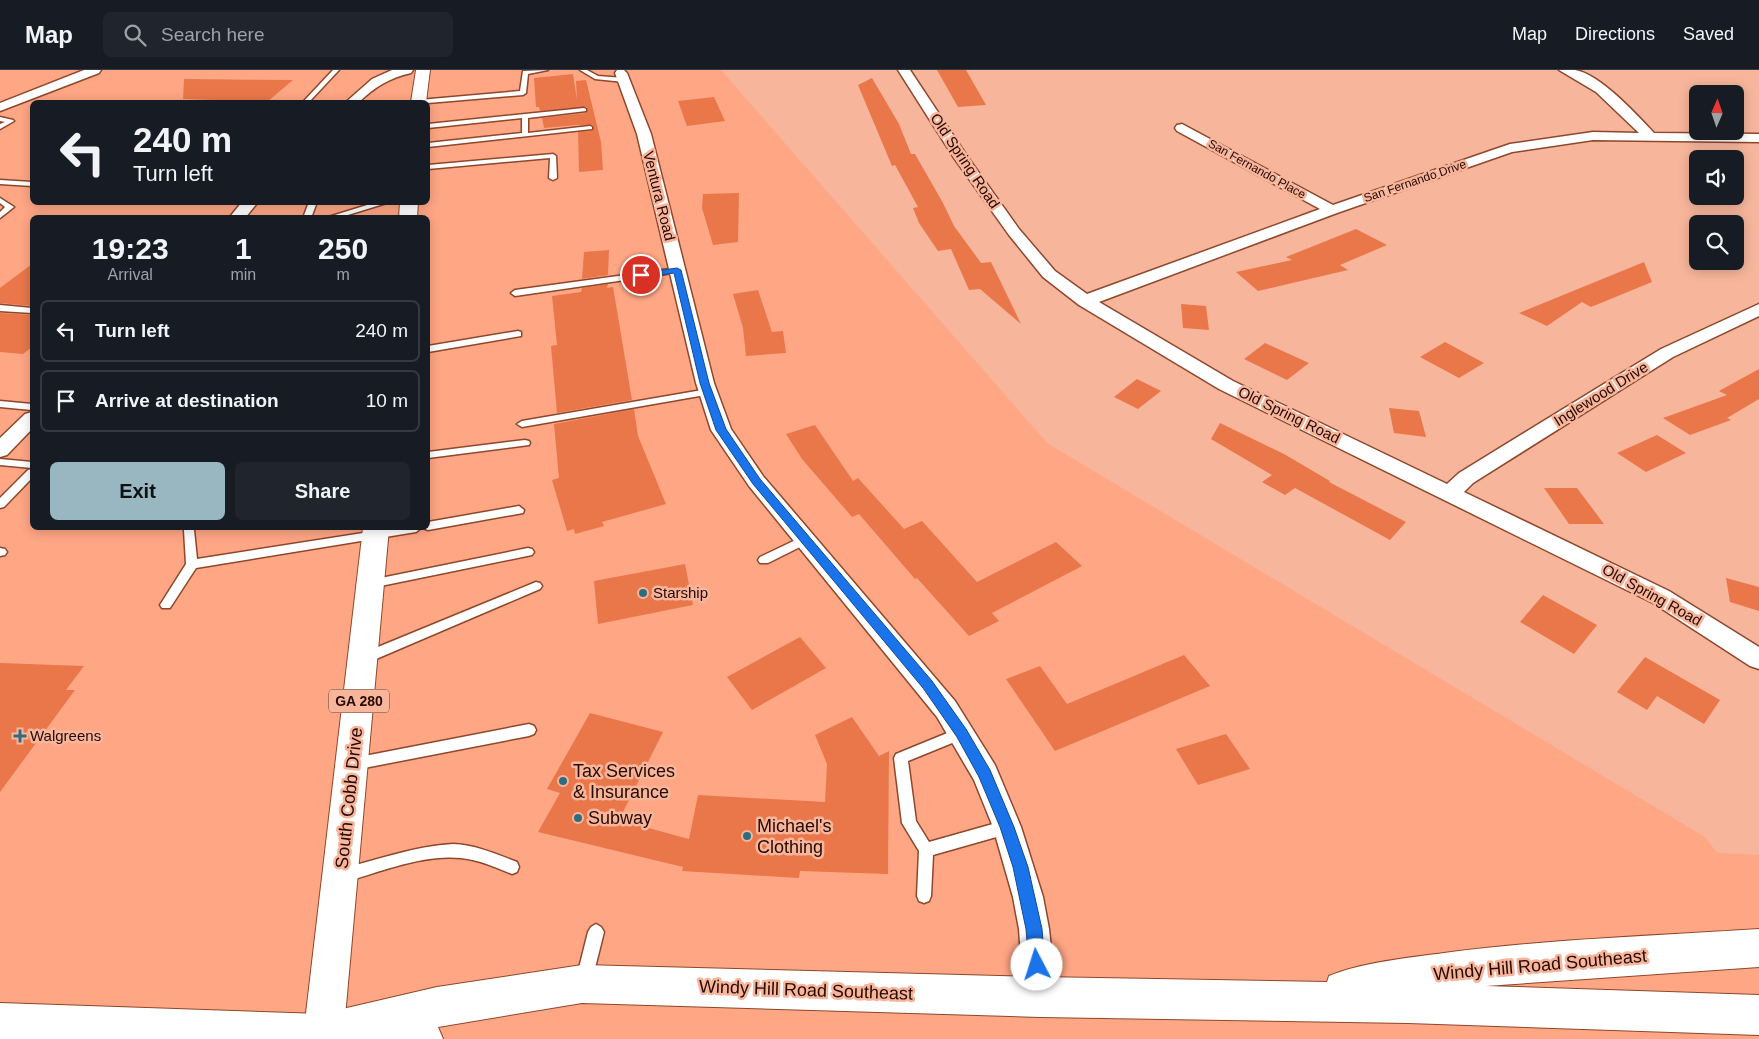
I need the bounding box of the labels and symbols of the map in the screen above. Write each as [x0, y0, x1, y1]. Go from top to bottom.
north arrow [1689, 85, 1744, 140]
street label: Old Spring Road [927, 110, 1003, 211]
street label: San Fernando Place [1206, 136, 1309, 202]
street label: Ventura Road [640, 149, 679, 242]
street label: San Fernando Drive [1362, 157, 1468, 205]
pin [620, 254, 662, 296]
street label: Inglewood Drive [1551, 358, 1651, 429]
street label: Old Spring Road [1236, 383, 1343, 446]
street label: Old Spring Road [1600, 560, 1705, 629]
place label: Starship [653, 584, 708, 601]
marker: Starship [637, 587, 649, 599]
road number: GA 280 [329, 690, 389, 712]
street label: South Cobb Drive [332, 726, 366, 870]
place label: Walgreens [30, 727, 101, 744]
marker: Walgreens [14, 730, 26, 742]
place label: Tax Services & Insurance [573, 761, 675, 802]
marker: Tax Services & Insurance [557, 775, 569, 787]
place label: Subway [588, 808, 652, 828]
marker: Subway [572, 812, 584, 824]
place label: Michael's Clothing [757, 816, 831, 857]
marker: Michael's Clothing [741, 830, 753, 842]
position arrow [1010, 938, 1062, 990]
street label: Windy Hill Road Southeast [1432, 946, 1648, 984]
street label: Windy Hill Road Southeast [699, 976, 913, 1004]

